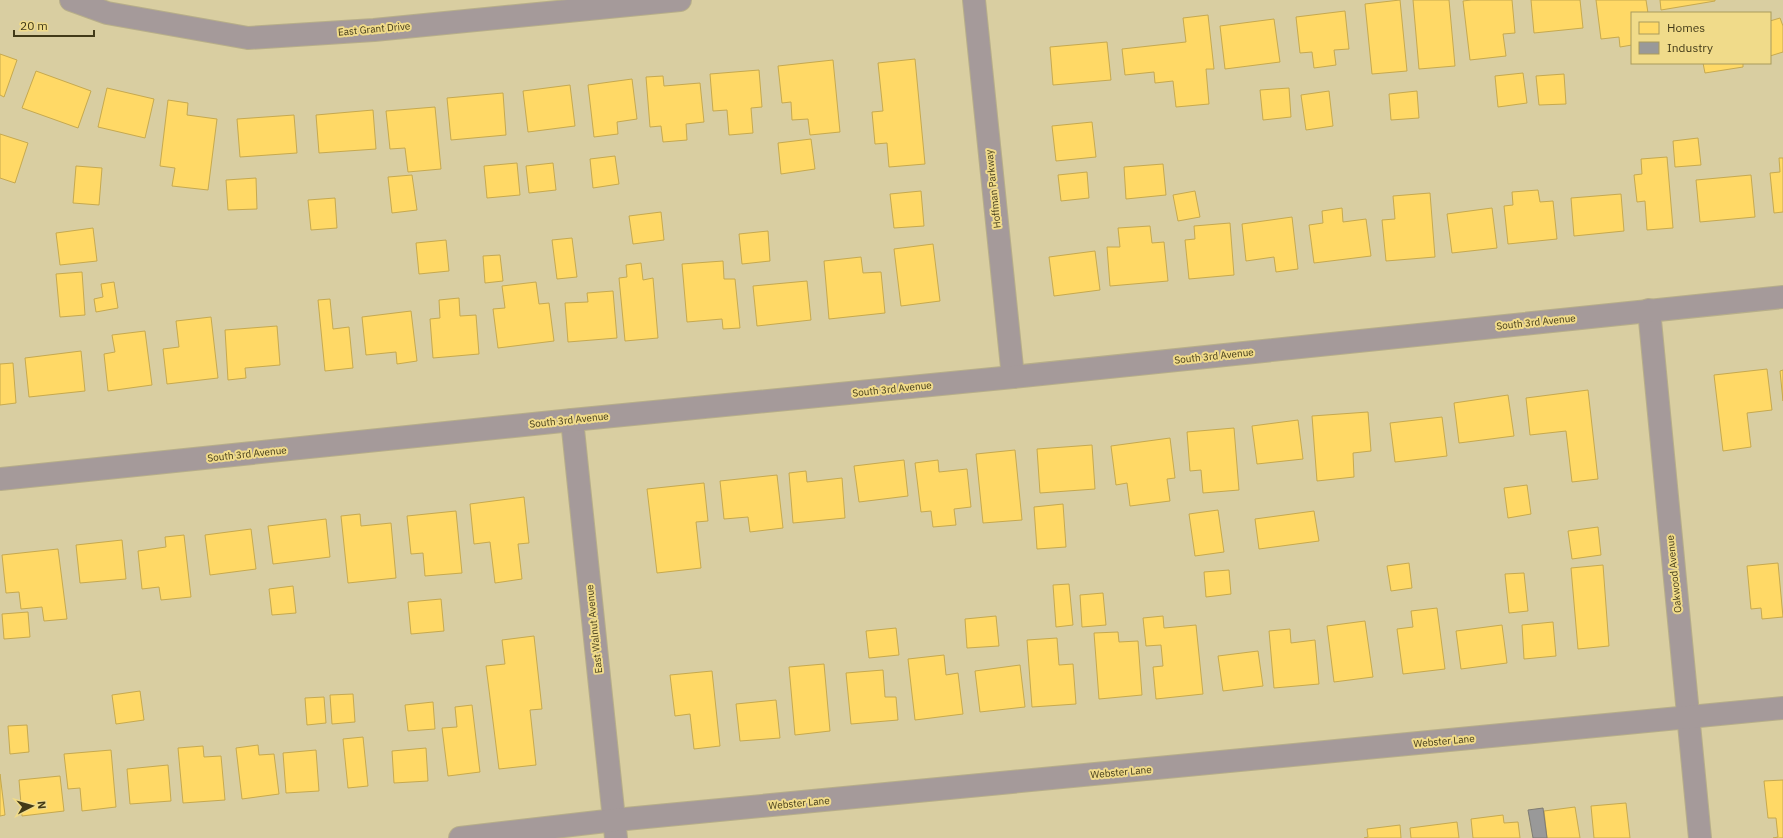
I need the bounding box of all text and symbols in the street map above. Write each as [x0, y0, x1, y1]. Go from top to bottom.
scale bar [14, 12, 94, 38]
legend [1631, 12, 1771, 64]
text: 20 m [20, 18, 48, 33]
street label: East Grant Drive [337, 19, 411, 39]
text: Homes [1667, 20, 1705, 35]
text: Industry [1667, 40, 1713, 55]
street label: Hoffman Parkway [982, 149, 1004, 229]
street label: South 3rd Avenue [1496, 311, 1577, 333]
street label: South 3rd Avenue [1174, 345, 1255, 367]
street label: South 3rd Avenue [852, 378, 933, 400]
street label: South 3rd Avenue [529, 409, 610, 431]
street label: South 3rd Avenue [207, 443, 288, 465]
street label: Oakwood Avenue [1663, 534, 1685, 614]
street label: East Walnut Avenue [583, 583, 605, 674]
street label: Webster Lane [1413, 732, 1476, 750]
street label: Webster Lane [1090, 763, 1153, 781]
north arrow [12, 786, 52, 826]
street label: Webster Lane [768, 794, 831, 812]
text: N [35, 800, 49, 810]

